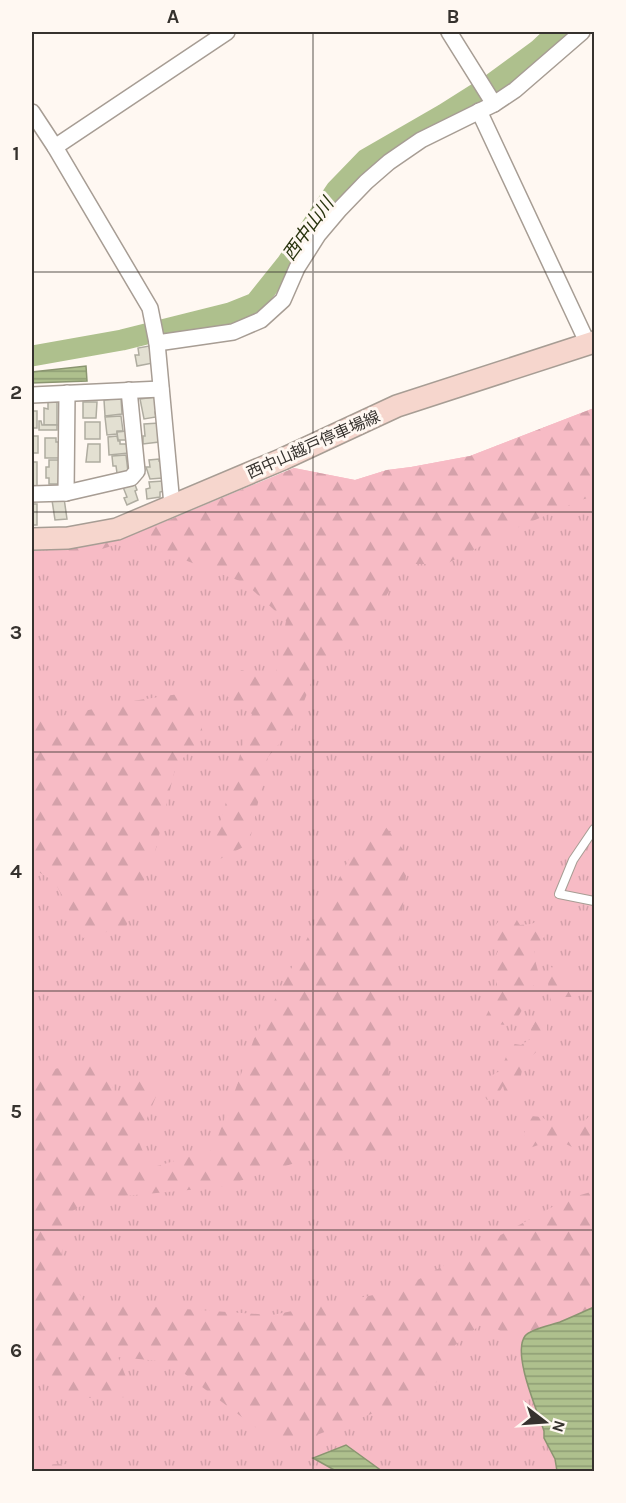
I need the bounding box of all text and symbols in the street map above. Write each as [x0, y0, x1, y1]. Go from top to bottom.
text: A [167, 5, 180, 28]
text: B [447, 5, 459, 28]
text: 1 [12, 142, 20, 165]
water label: 西中山川 [278, 192, 339, 265]
text: 2 [10, 381, 22, 404]
street label: 西中山越戸停車場線 [244, 406, 383, 482]
text: 3 [10, 621, 22, 644]
text: 4 [10, 860, 22, 883]
text: 5 [10, 1100, 22, 1123]
text: 6 [10, 1339, 22, 1362]
north arrow [515, 1392, 575, 1452]
text: N [548, 1418, 570, 1435]

